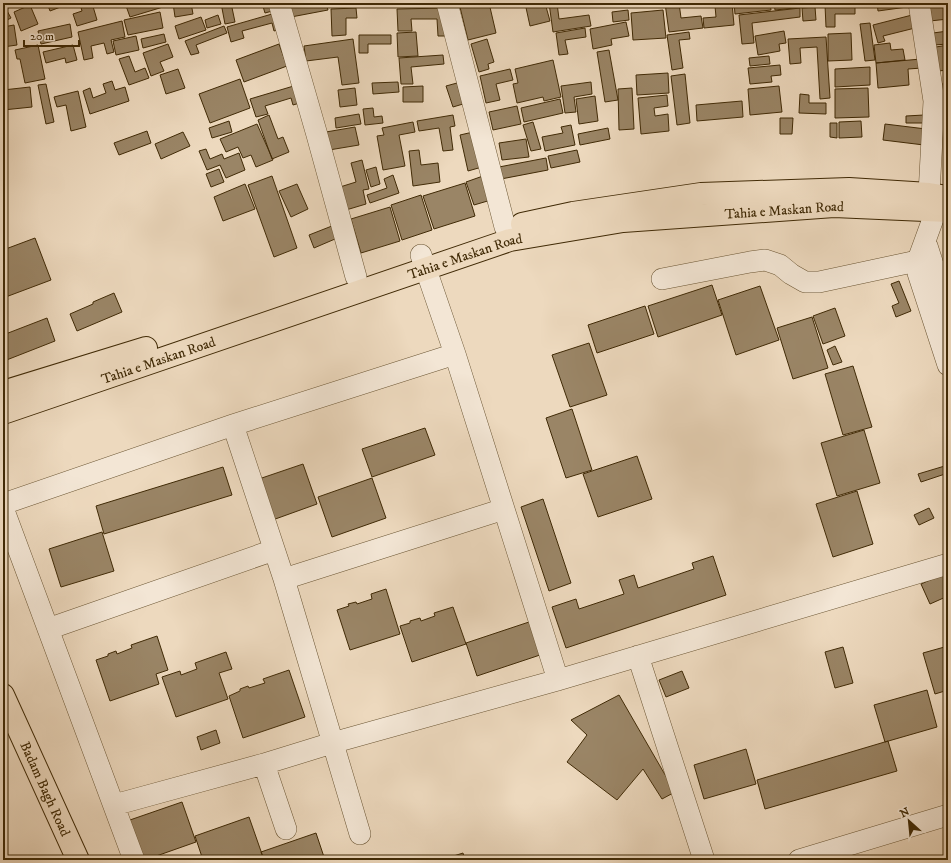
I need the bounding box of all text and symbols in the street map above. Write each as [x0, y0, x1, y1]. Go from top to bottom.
scale bar [24, 22, 79, 48]
text: 20 m [30, 29, 54, 44]
street label: Tahia e Maskan Road [724, 198, 844, 224]
street label: Tahia e Maskan Road [406, 230, 524, 284]
street label: Tahia e Maskan Road [99, 333, 218, 389]
street label: Badam Bagh Road [15, 739, 74, 839]
north arrow [889, 801, 929, 841]
text: N [898, 805, 912, 821]

